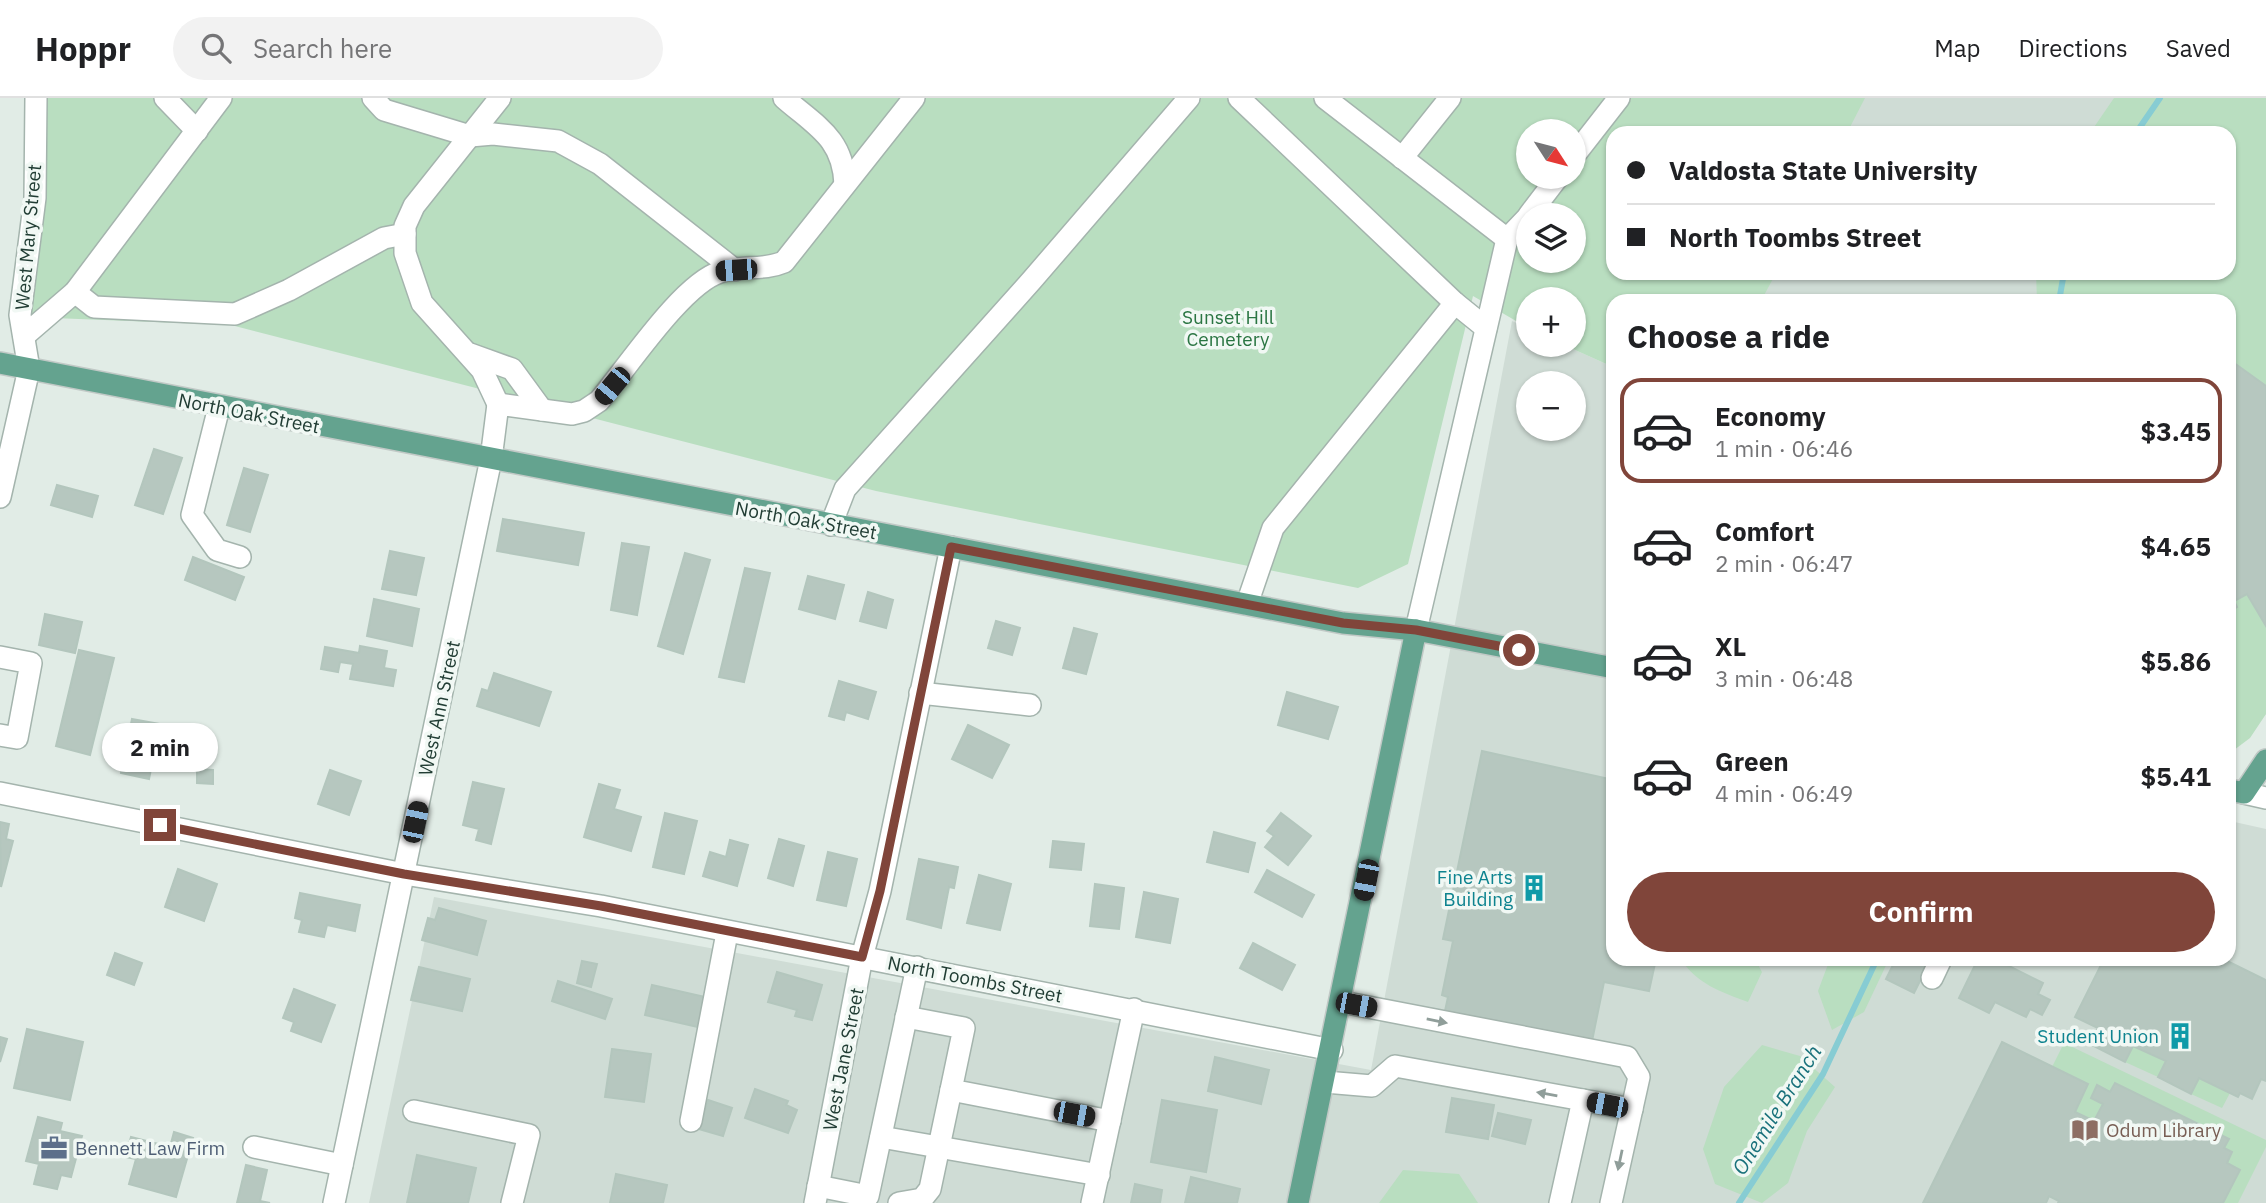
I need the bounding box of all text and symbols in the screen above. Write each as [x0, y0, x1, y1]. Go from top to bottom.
search box [173, 17, 663, 80]
text: Hoppr [35, 27, 131, 70]
icon: search [197, 29, 235, 67]
text: Search here [253, 31, 392, 65]
text: Map [1934, 32, 1980, 64]
text: Directions [2018, 32, 2128, 64]
text: Saved [2166, 32, 2231, 64]
north arrow [1516, 119, 1586, 189]
map controls [1516, 119, 1586, 441]
text: Valdosta State University [1669, 153, 1977, 187]
street label: West Mary Street [10, 163, 46, 311]
button: layers [1516, 203, 1586, 273]
text: North Toombs Street [1669, 220, 1921, 254]
car [715, 258, 758, 282]
button: + [1516, 287, 1586, 357]
park label: Sunset Hill Cemetery [1182, 305, 1274, 351]
text: Choose a ride [1627, 315, 1830, 357]
car [591, 363, 634, 409]
button: − [1516, 371, 1586, 441]
street label: North Oak Street [176, 388, 322, 438]
icon: car [1631, 399, 1694, 462]
text: Economy [1715, 399, 1826, 433]
text: $3.45 [2141, 414, 2211, 448]
text: 1 min · 06:46 [1715, 433, 1853, 463]
street label: North Oak Street [733, 496, 879, 544]
icon: car [1631, 514, 1694, 577]
text: Comfort [1715, 514, 1814, 548]
text: $4.65 [2141, 529, 2211, 563]
text: 2 min · 06:47 [1715, 548, 1853, 578]
icon: car [1631, 629, 1694, 692]
text: XL [1715, 629, 1746, 663]
route start [1503, 634, 1535, 666]
street label: West Ann Street [413, 638, 465, 778]
text: $5.86 [2141, 644, 2211, 678]
text: 3 min · 06:48 [1715, 663, 1853, 693]
callout: 2 min [102, 724, 218, 772]
text: 2 min [130, 732, 190, 762]
icon: car [1631, 744, 1694, 807]
text: Green [1715, 744, 1789, 778]
text: $5.41 [2141, 759, 2211, 793]
text: 4 min · 06:49 [1715, 778, 1853, 808]
car [401, 799, 430, 845]
route end [144, 809, 176, 841]
car [1352, 857, 1381, 903]
place label: Fine Arts Building [1437, 865, 1513, 911]
button: Confirm [1627, 872, 2215, 952]
building icon: Fine Arts Building [1519, 873, 1549, 903]
street label: North Toombs Street [886, 950, 1064, 1008]
street label: West Jane Street [817, 986, 869, 1132]
car [1334, 991, 1379, 1019]
one-way arrow [1426, 1015, 1448, 1026]
building icon: Student Union [2165, 1021, 2195, 1051]
place label: Student Union [2037, 1024, 2159, 1048]
water label: Onemile Branch [1725, 1039, 1827, 1180]
one-way arrow [1536, 1088, 1558, 1099]
car [1585, 1091, 1630, 1119]
car [1052, 1100, 1097, 1128]
library icon: Odum Library [2070, 1115, 2100, 1145]
place label: Odum Library [2106, 1118, 2222, 1142]
office icon: Bennett Law Firm [39, 1133, 69, 1163]
place label: Bennett Law Firm [75, 1136, 225, 1160]
one-way arrow [1615, 1149, 1626, 1171]

